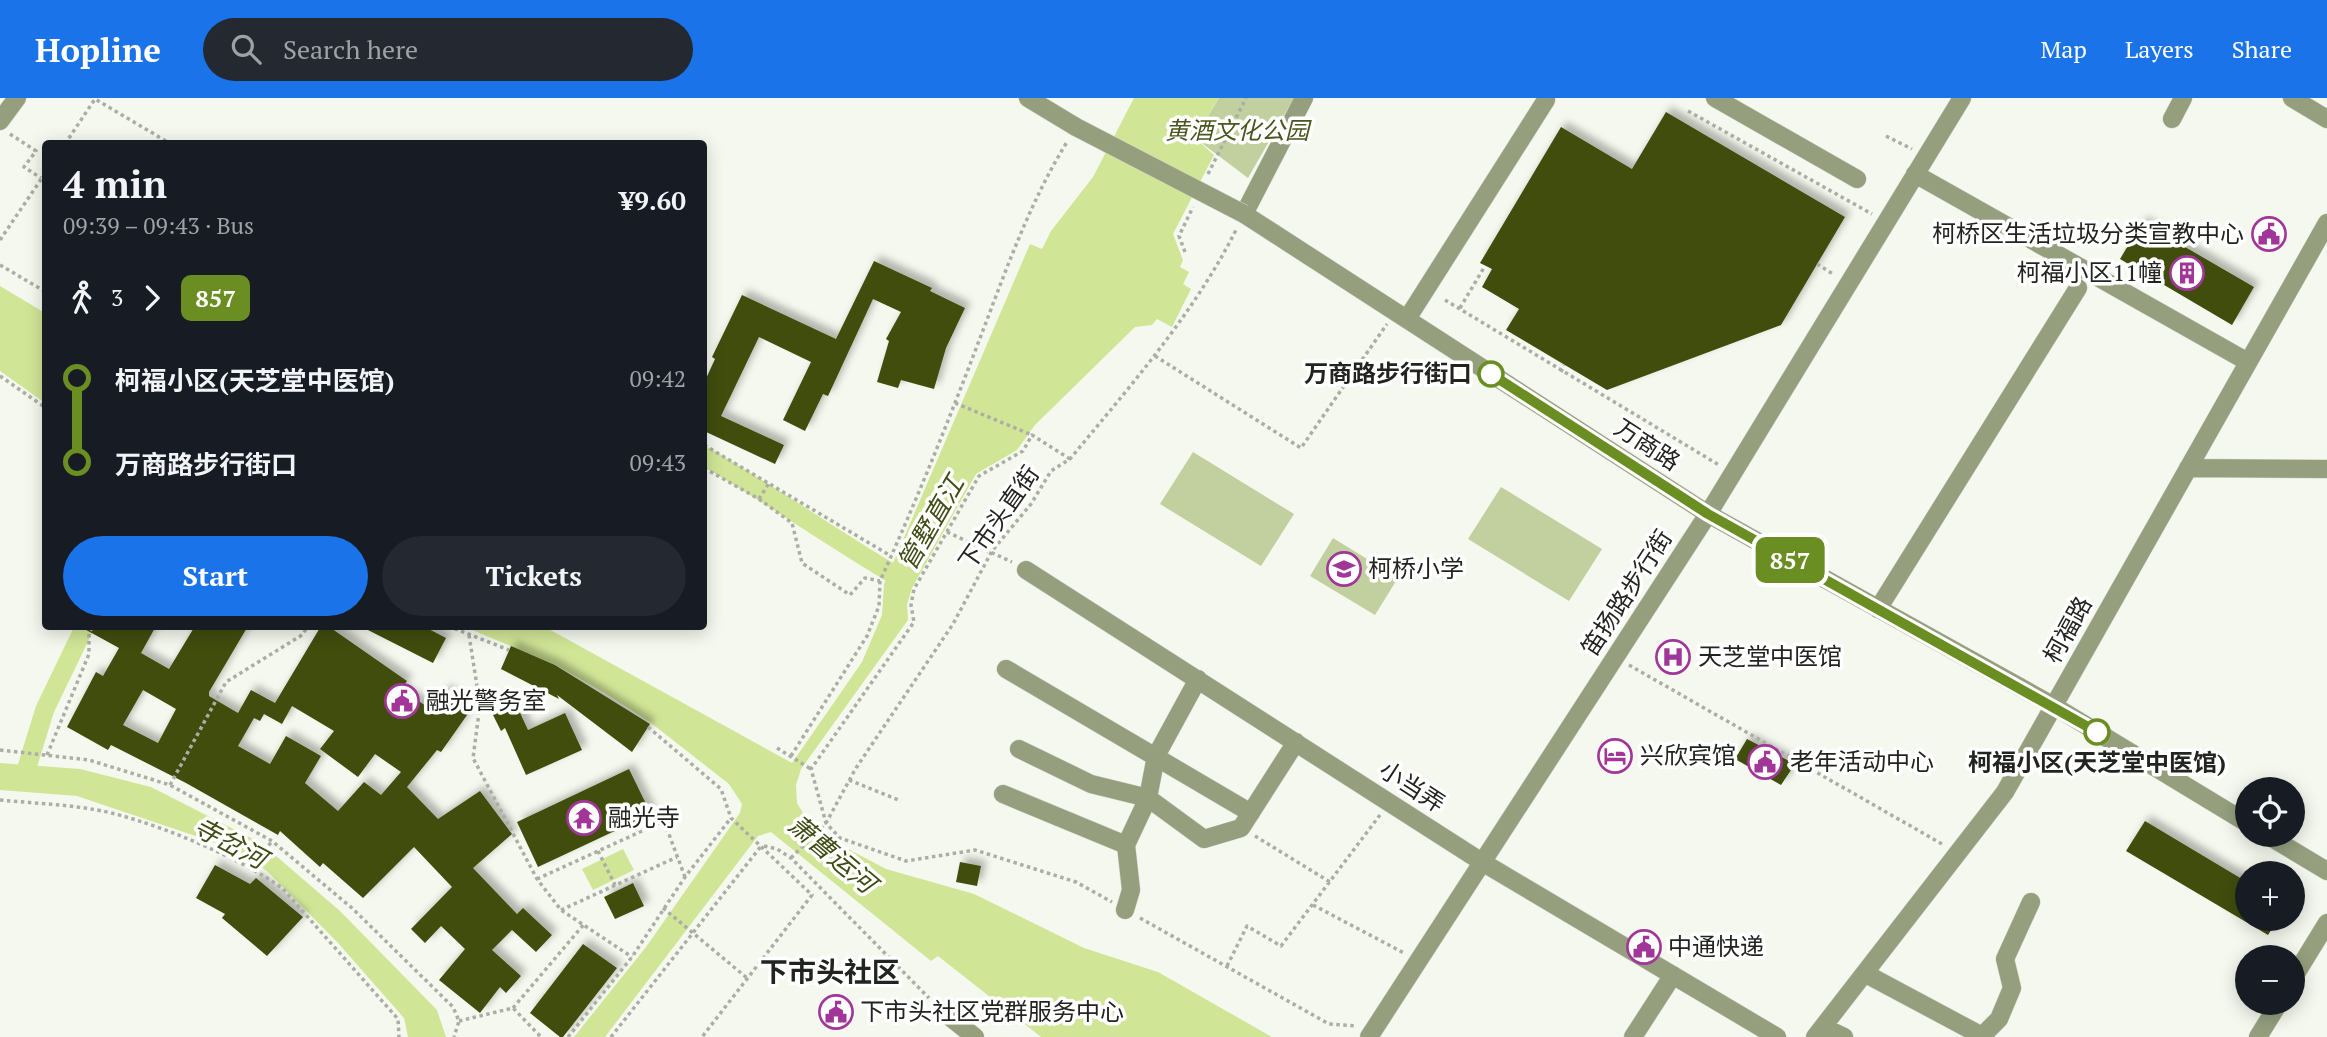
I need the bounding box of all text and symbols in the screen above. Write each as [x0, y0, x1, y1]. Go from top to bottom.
search box [203, 18, 693, 81]
text: Hopline [35, 28, 161, 71]
icon: search [227, 30, 265, 68]
text: Search here [283, 32, 418, 66]
text: Map [2040, 33, 2087, 65]
text: Layers [2125, 33, 2194, 65]
text: Share [2232, 33, 2292, 65]
park label: 黄酒文化公园 [1165, 114, 1312, 146]
text: 4 min [63, 159, 167, 209]
text: ¥9.60 [620, 183, 686, 217]
text: 09:39 – 09:43 · Bus [63, 210, 254, 241]
public building icon: 柯桥区生活垃圾分类宣教中心 [2250, 215, 2288, 253]
place label: 柯桥区生活垃圾分类宣教中心 [1932, 217, 2244, 249]
building icon: 柯福小区11幢 [2168, 254, 2206, 292]
place label: 柯福小区11幢 [2016, 256, 2162, 288]
icon: walk [63, 279, 101, 317]
icon: forward [133, 279, 171, 317]
text: 3 [111, 282, 123, 313]
text: 857 [195, 282, 236, 314]
place label: 万商路步行街口 [1304, 357, 1472, 389]
marker: 万商路步行街口 [1478, 361, 1504, 387]
text: 柯福小区(天芝堂中医馆) [115, 363, 395, 397]
text: 09:42 [629, 363, 686, 394]
street label: 万商路 [1609, 411, 1686, 477]
text: 万商路步行街口 [115, 447, 297, 481]
text: 09:43 [629, 447, 686, 478]
street label: 下市头直街 [951, 459, 1046, 576]
water label: 管墅直江 [889, 466, 972, 576]
street label: 笛扬路步行街 [1574, 523, 1679, 662]
button: Start [63, 536, 368, 616]
button: Tickets [382, 536, 686, 616]
line badge: 857 [1750, 537, 1830, 583]
text: 857 [1770, 544, 1810, 576]
school or university icon: 柯桥小学 [1325, 550, 1363, 588]
place label: 柯桥小学 [1368, 552, 1464, 584]
street label: 柯福路 [2036, 590, 2099, 669]
hospital icon: 天芝堂中医馆 [1654, 638, 1692, 676]
place label: 天芝堂中医馆 [1698, 640, 1842, 672]
public building icon: 融光警务室 [383, 682, 421, 720]
place label: 融光警务室 [426, 684, 546, 716]
marker: 柯福小区(天芝堂中医馆) [2084, 719, 2110, 745]
hotel icon: 兴欣宾馆 [1596, 737, 1634, 775]
place label: 兴欣宾馆 [1640, 739, 1736, 771]
public building icon: 老年活动中心 [1746, 743, 1784, 781]
place label: 老年活动中心 [1790, 745, 1934, 777]
place label: 柯福小区(天芝堂中医馆) [1968, 746, 2226, 778]
street label: 小当弄 [1374, 753, 1451, 819]
map controls [2235, 777, 2305, 1015]
button: locate [2235, 777, 2305, 847]
temple icon: 融光寺 [565, 799, 603, 837]
place label: 融光寺 [608, 801, 680, 833]
water label: 萧曹运河 [782, 807, 887, 903]
water label: 寺岔河 [188, 809, 277, 878]
button: + [2235, 861, 2305, 931]
public building icon: 中通快递 [1625, 928, 1663, 966]
place label: 中通快递 [1668, 930, 1764, 962]
button: − [2235, 945, 2305, 1015]
district label: 下市头社区 [760, 953, 900, 990]
public building icon: 下市头社区党群服务中心 [817, 993, 855, 1031]
place label: 下市头社区党群服务中心 [860, 995, 1124, 1027]

